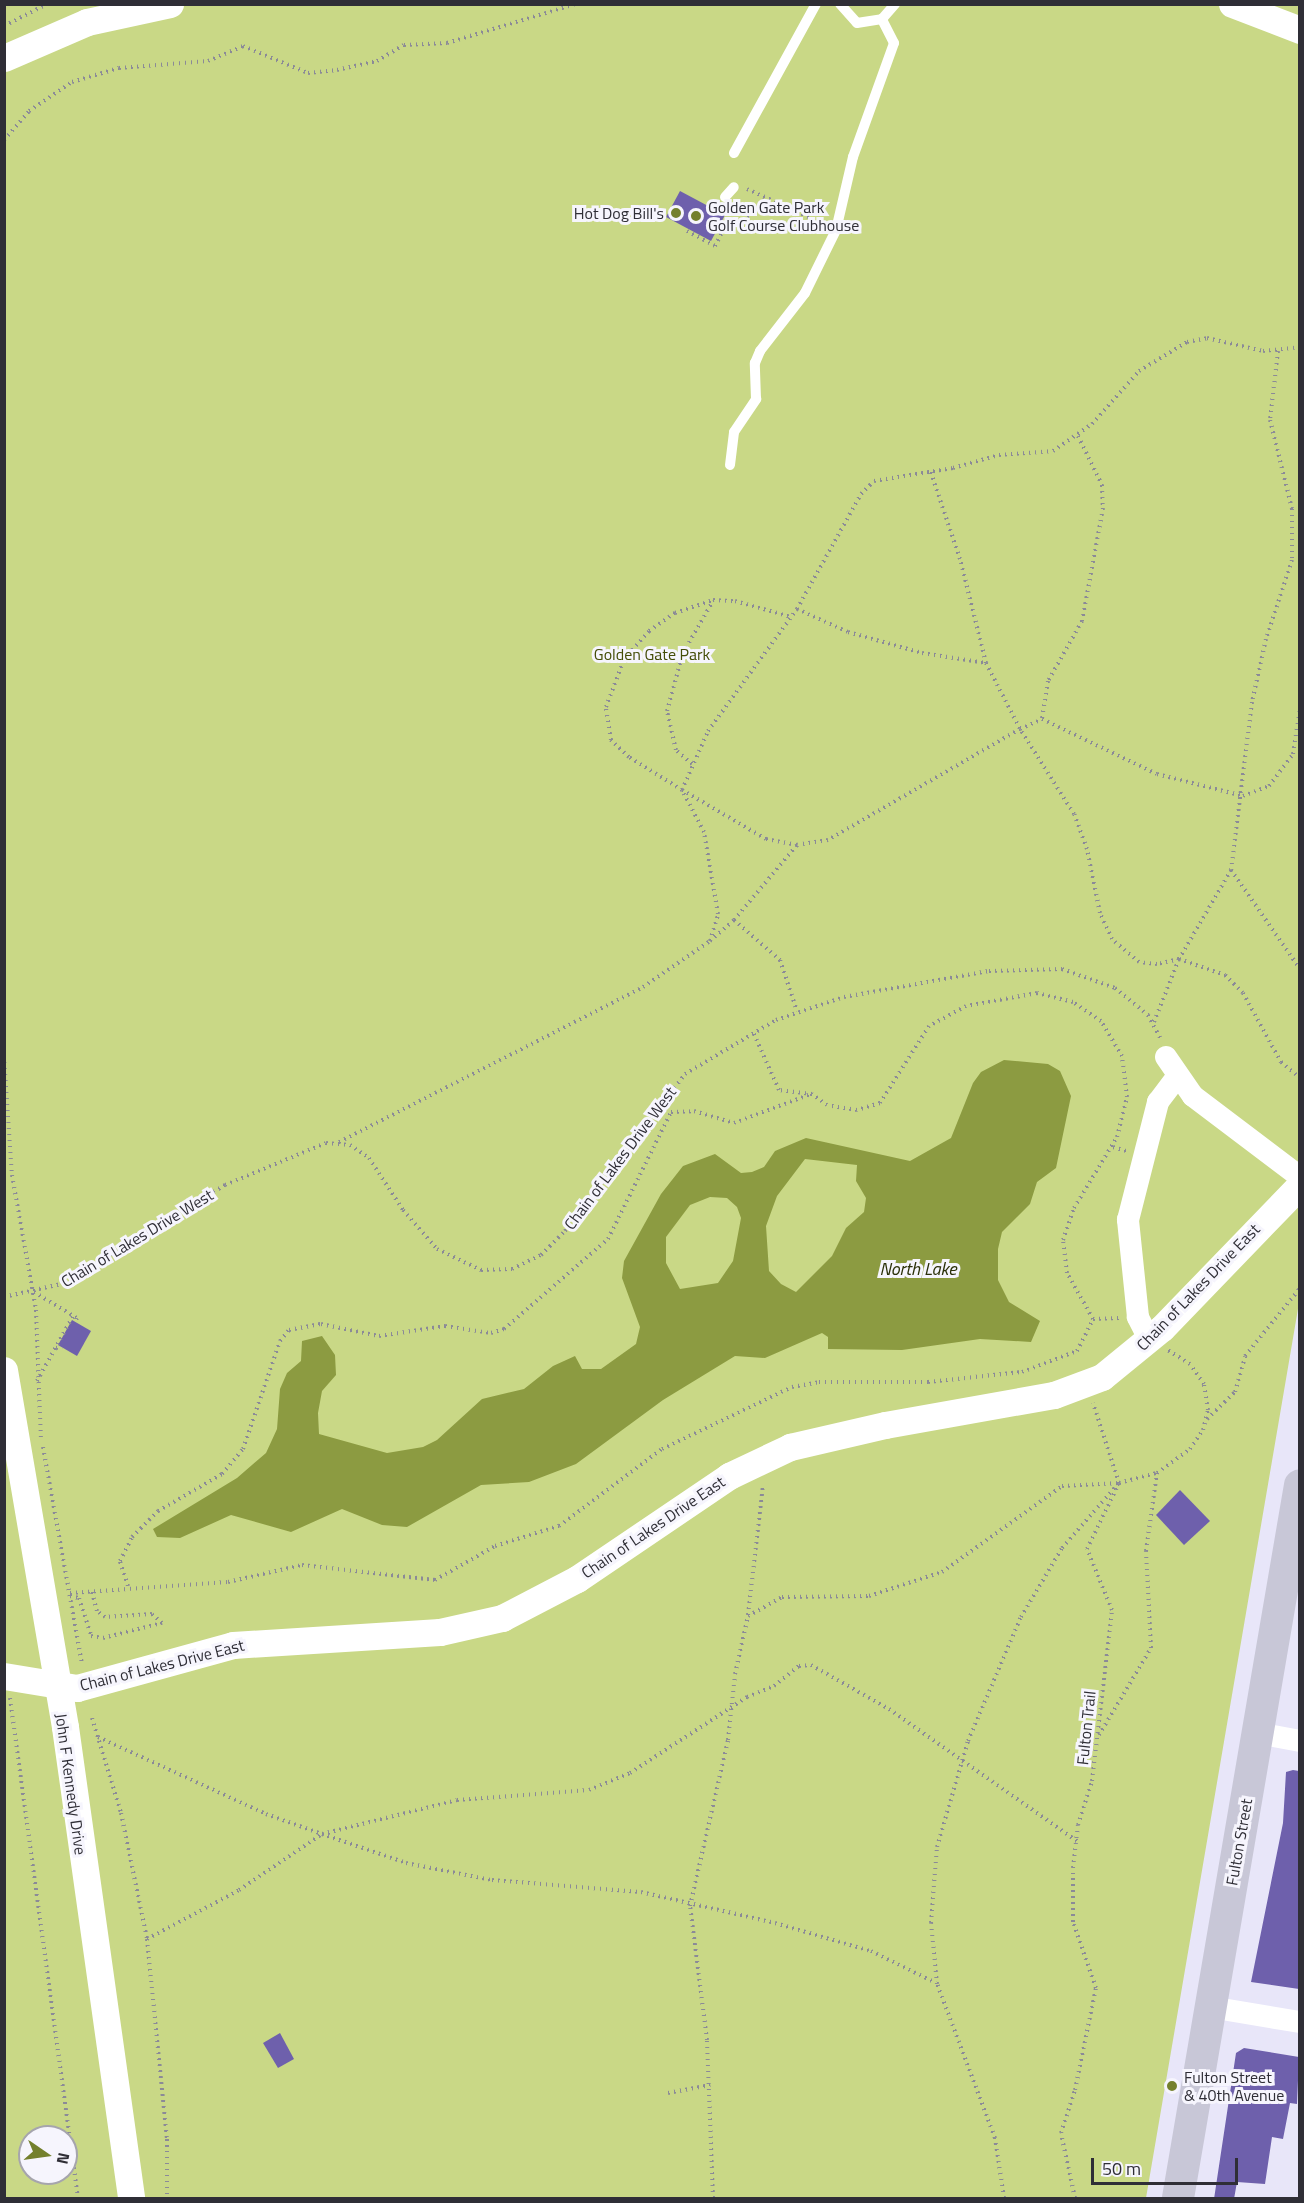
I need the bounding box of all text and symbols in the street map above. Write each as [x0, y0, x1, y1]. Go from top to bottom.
place label: Golden Gate Park Golf Course Clubhouse [708, 197, 859, 235]
place label: Hot Dog Bill's [574, 203, 664, 223]
marker: Hot Dog Bill's [669, 206, 683, 220]
marker: Golden Gate Park Golf Course Clubhouse [689, 209, 703, 223]
park label: Golden Gate Park [594, 644, 710, 664]
street label: Chain of Lakes Drive West [560, 1083, 680, 1233]
street label: Chain of Lakes Drive West [58, 1185, 216, 1291]
street label: Chain of Lakes Drive East [1132, 1220, 1264, 1354]
water label: North Lake [879, 1258, 957, 1280]
street label: Chain of Lakes Drive East [578, 1472, 728, 1582]
street label: Chain of Lakes Drive East [78, 1635, 246, 1695]
street label: Fulton Trail [1073, 1690, 1099, 1766]
street label: John F Kennedy Drive [52, 1712, 90, 1856]
street label: Fulton Street [1222, 1797, 1256, 1887]
place label: Fulton Street & 40th Avenue [1184, 2067, 1284, 2105]
marker: Fulton Street & 40th Avenue [1165, 2079, 1179, 2093]
north arrow [18, 2125, 78, 2185]
scale bar [1094, 2146, 1241, 2184]
text: N [51, 2150, 77, 2167]
text: 50 m [1102, 2155, 1141, 2182]

